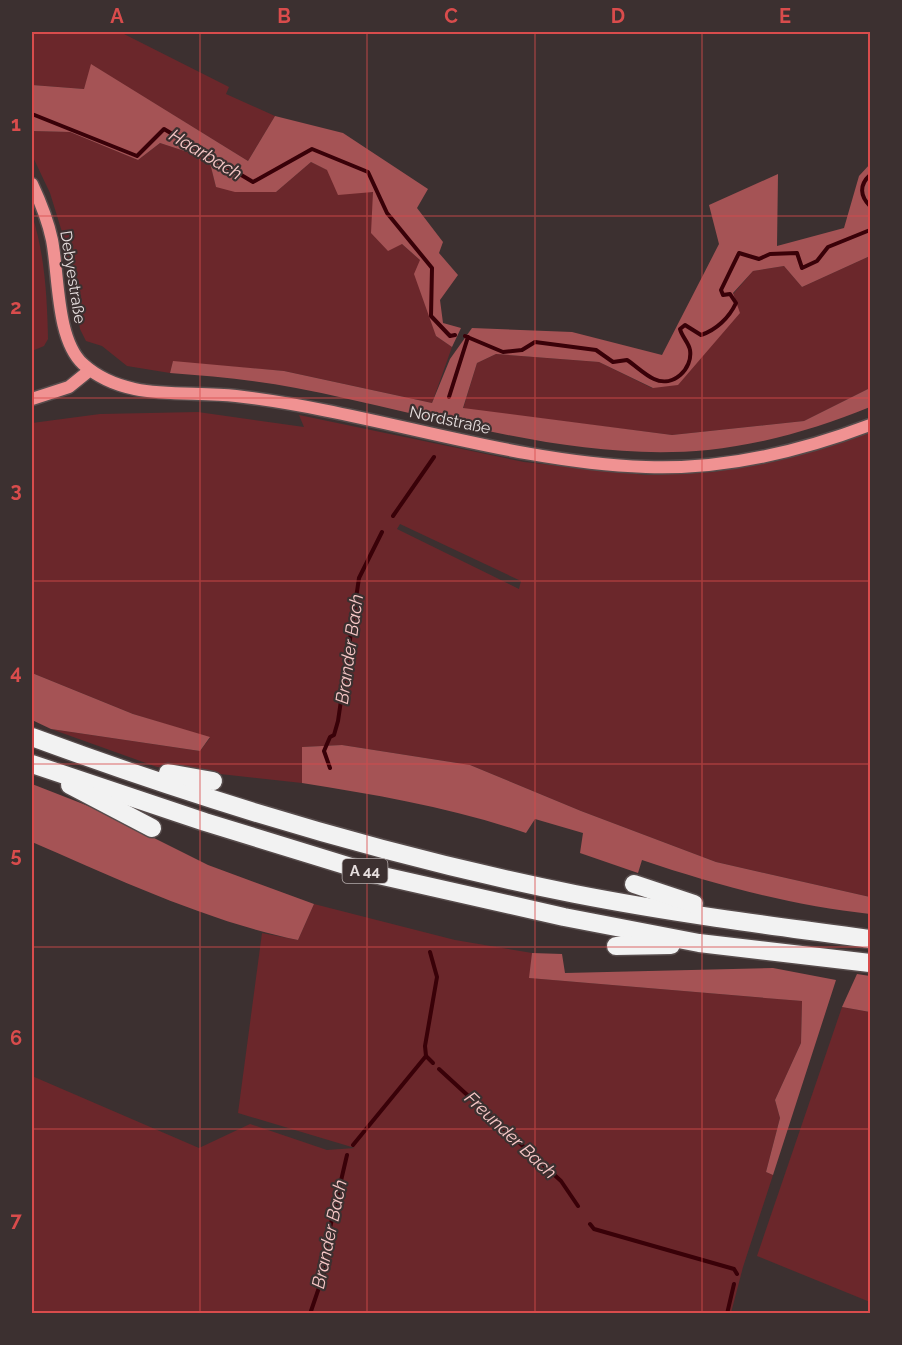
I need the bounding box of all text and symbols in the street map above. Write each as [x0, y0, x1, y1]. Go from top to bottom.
text: A [110, 4, 124, 28]
text: B [277, 4, 291, 28]
text: C [444, 4, 458, 28]
text: D [611, 4, 625, 28]
text: E [779, 4, 791, 28]
text: 1 [11, 112, 21, 136]
water label: Haarbach [166, 124, 246, 184]
street label: Debyestraße [56, 229, 90, 325]
text: 2 [10, 295, 22, 319]
street label: Nordstraße [408, 402, 492, 438]
text: 3 [10, 478, 22, 502]
water label: Brander Bach [331, 593, 367, 705]
text: 4 [10, 660, 22, 684]
text: 5 [10, 843, 22, 867]
road number: A 44 [342, 859, 388, 883]
text: 6 [10, 1026, 22, 1050]
water label: Freunder Bach [461, 1087, 561, 1183]
water label: Brander Bach [307, 1178, 351, 1290]
text: 7 [10, 1208, 22, 1232]

